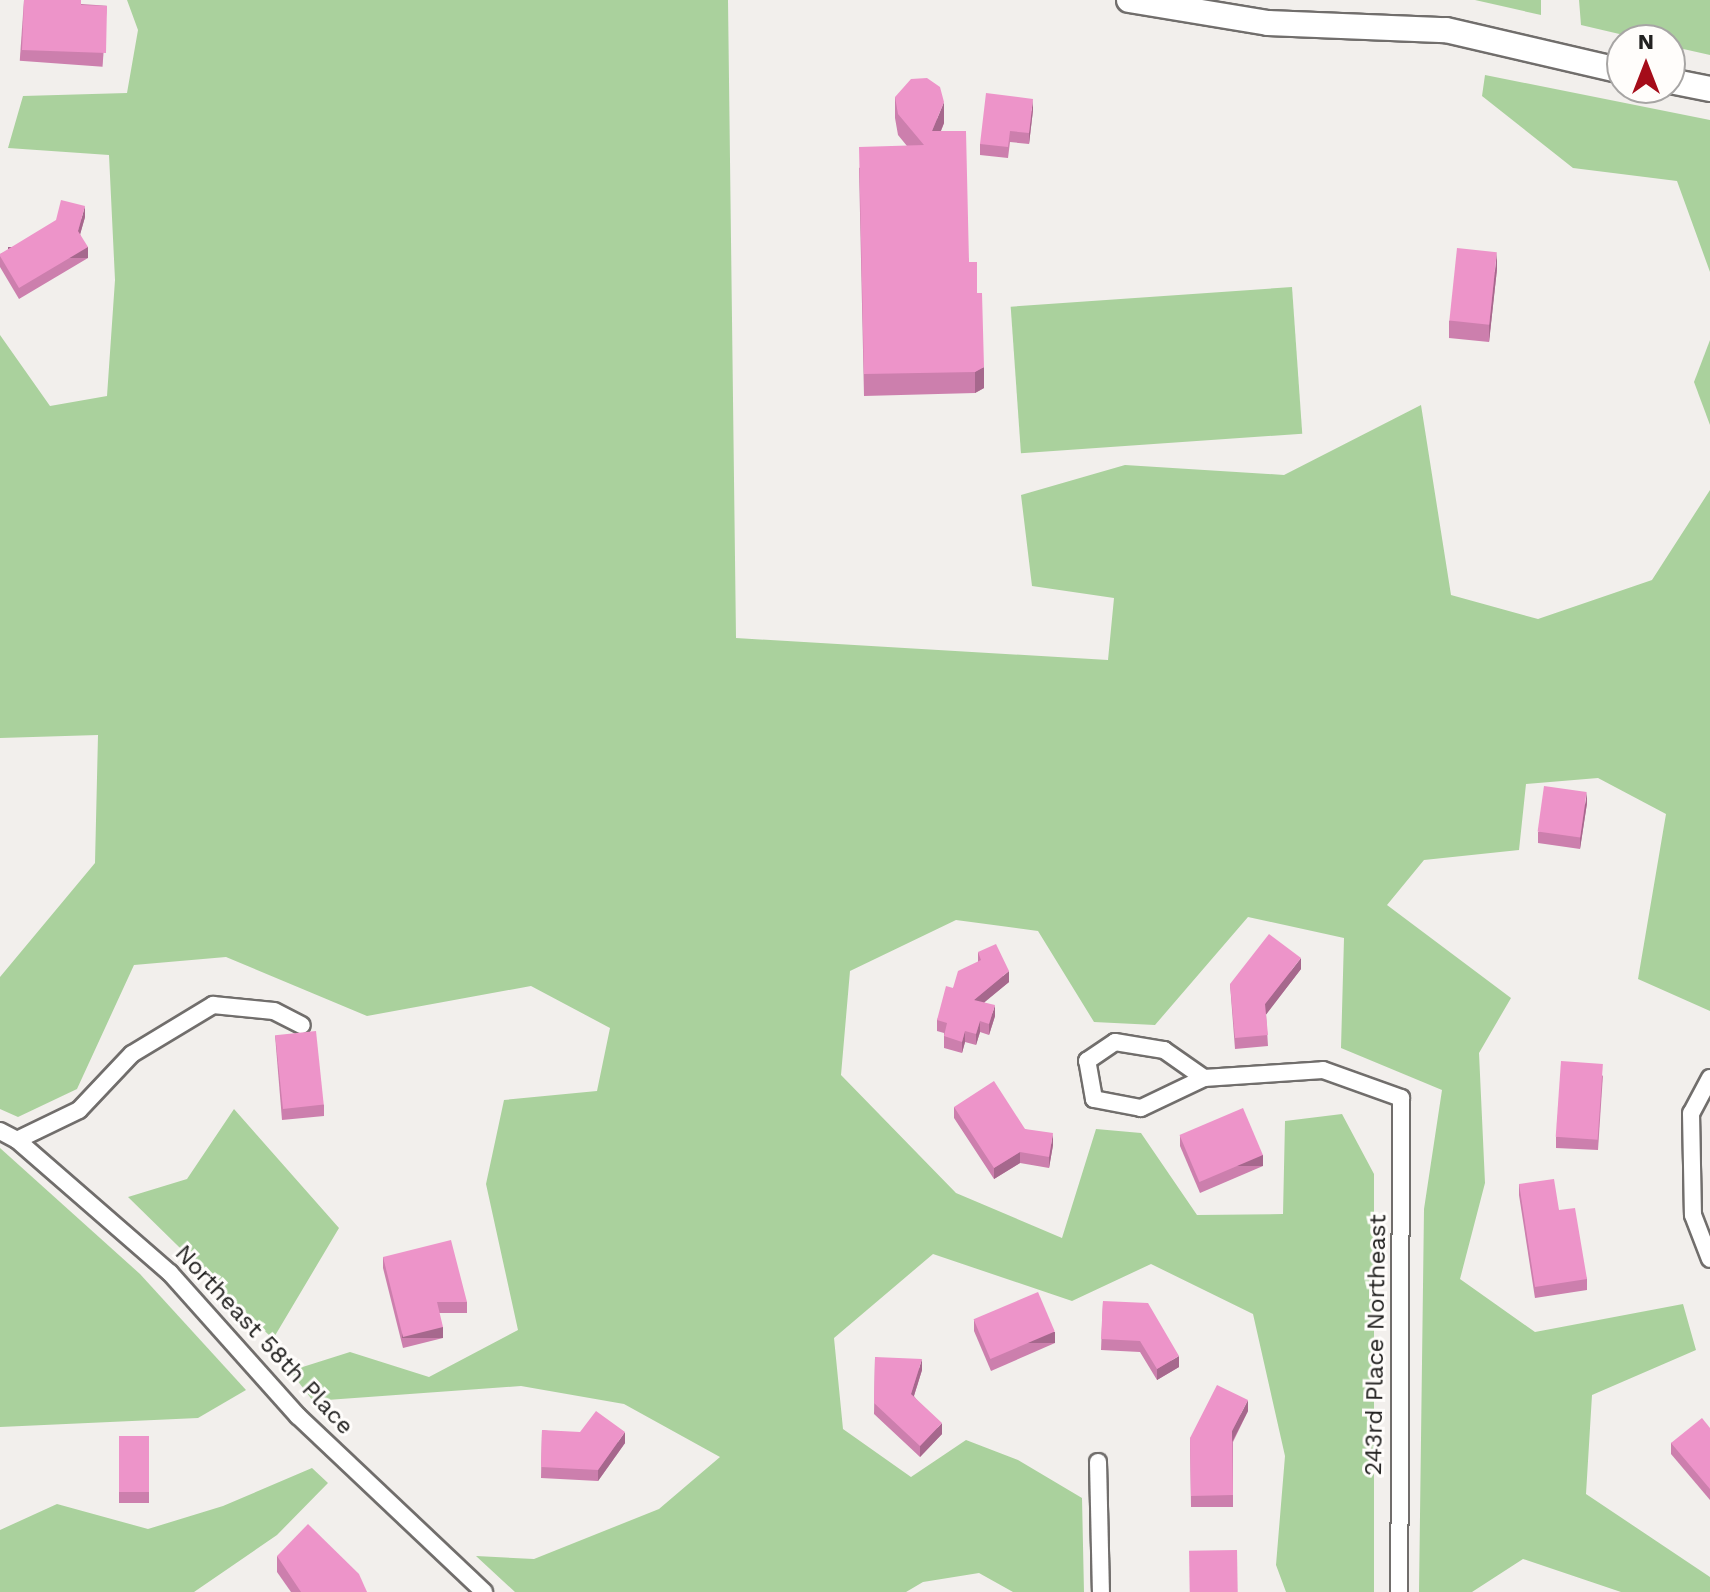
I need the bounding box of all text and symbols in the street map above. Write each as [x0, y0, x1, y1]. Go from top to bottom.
north arrow [1606, 24, 1686, 104]
text: N [1638, 29, 1654, 54]
street label: 243rd Place Northeast [1359, 1214, 1393, 1476]
street label: Northeast 58th Place [169, 1239, 359, 1441]

